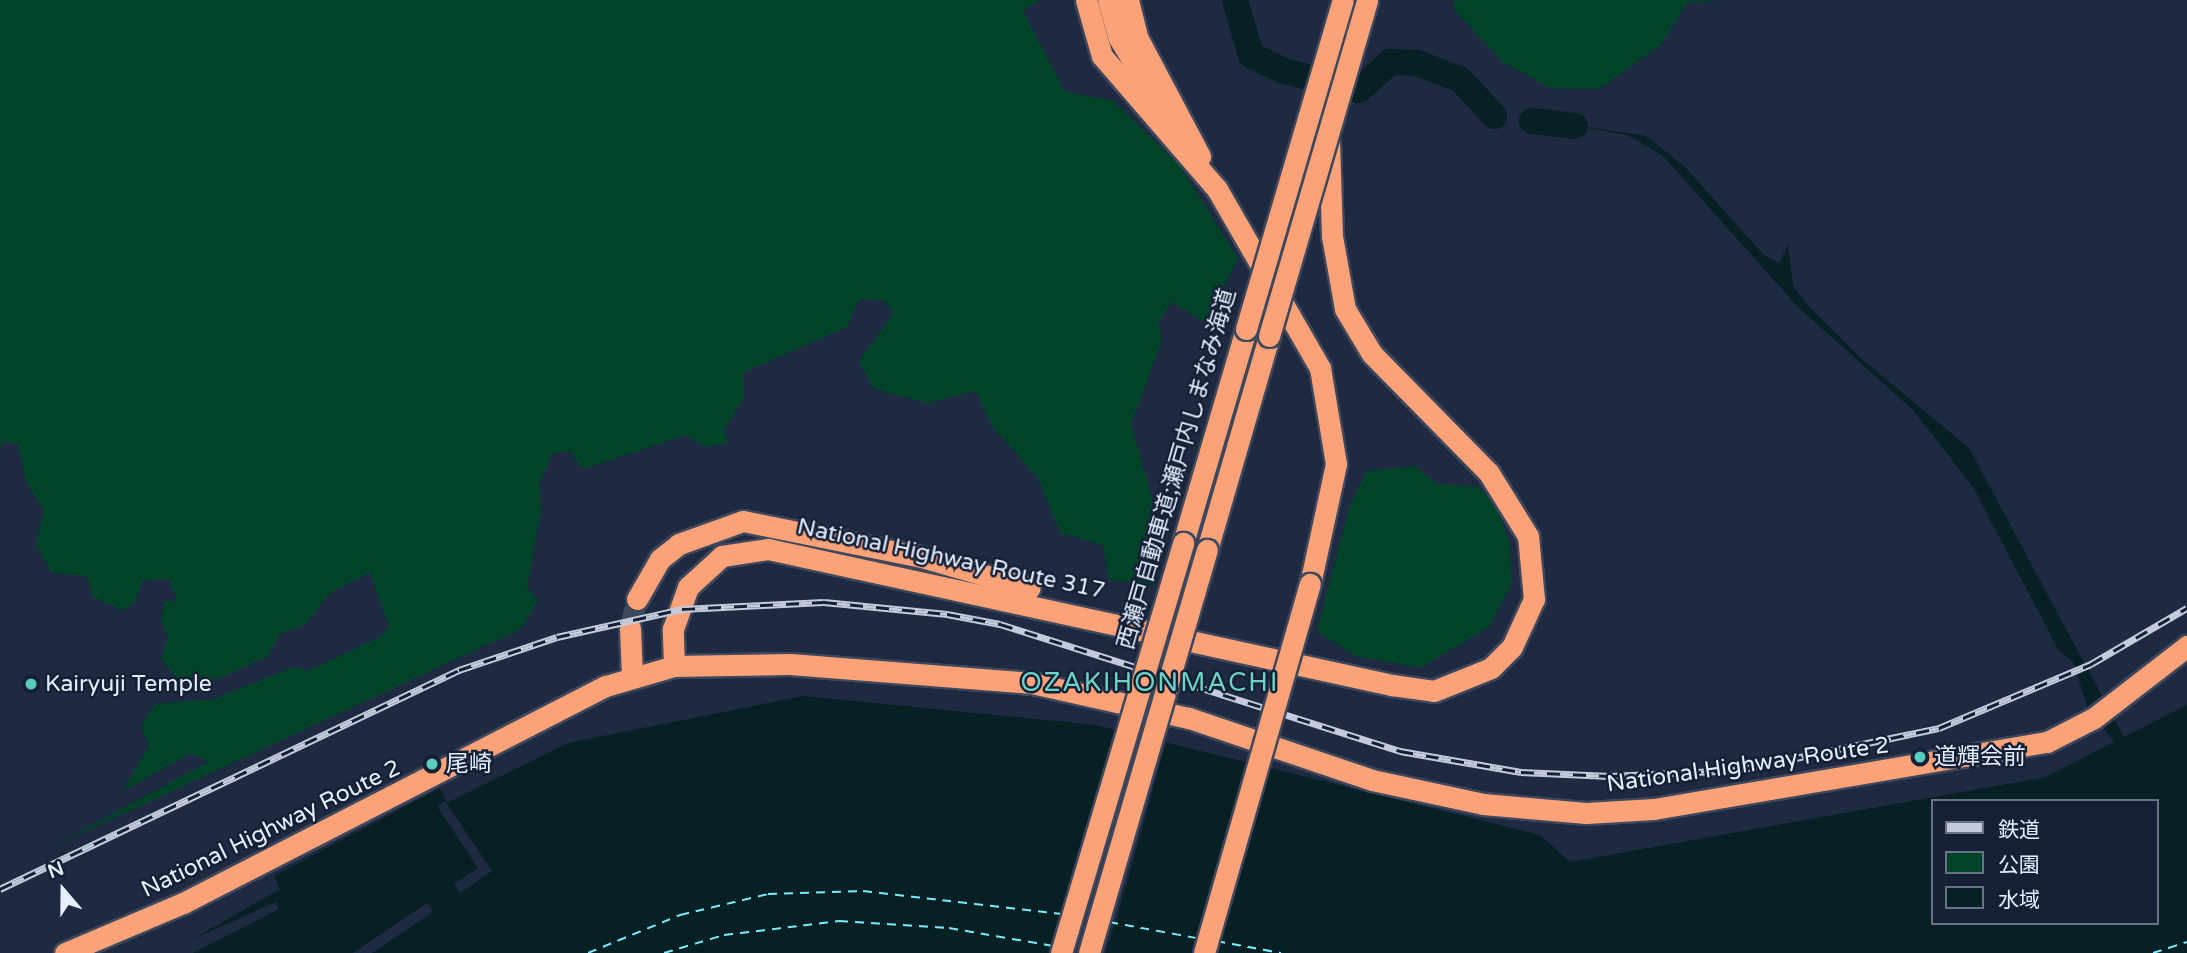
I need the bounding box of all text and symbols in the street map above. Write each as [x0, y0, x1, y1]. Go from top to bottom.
street label: 西瀬戸自動車道;瀬戸内しまなみ海道 [1112, 285, 1242, 653]
street label: National Highway Route 317 [795, 513, 1107, 605]
district label: OZAKIHONMACHI [1022, 667, 1278, 699]
place label: Kairyuji Temple [45, 670, 212, 698]
marker: Kairyuji Temple [23, 676, 39, 692]
street label: National Highway Route 2 [1605, 732, 1891, 798]
place label: 道輝会前 [1934, 743, 2026, 771]
marker: 道輝会前 [1912, 749, 1928, 765]
place label: 尾崎 [446, 750, 492, 778]
street label: National Highway Route 2 [137, 754, 405, 904]
marker: 尾崎 [424, 756, 440, 772]
legend [1932, 799, 2159, 925]
text: 鉄道 [1998, 818, 2040, 843]
text: 公園 [1998, 853, 2040, 878]
north arrow [28, 855, 98, 925]
text: N [45, 857, 67, 883]
text: 水域 [1998, 888, 2040, 913]

